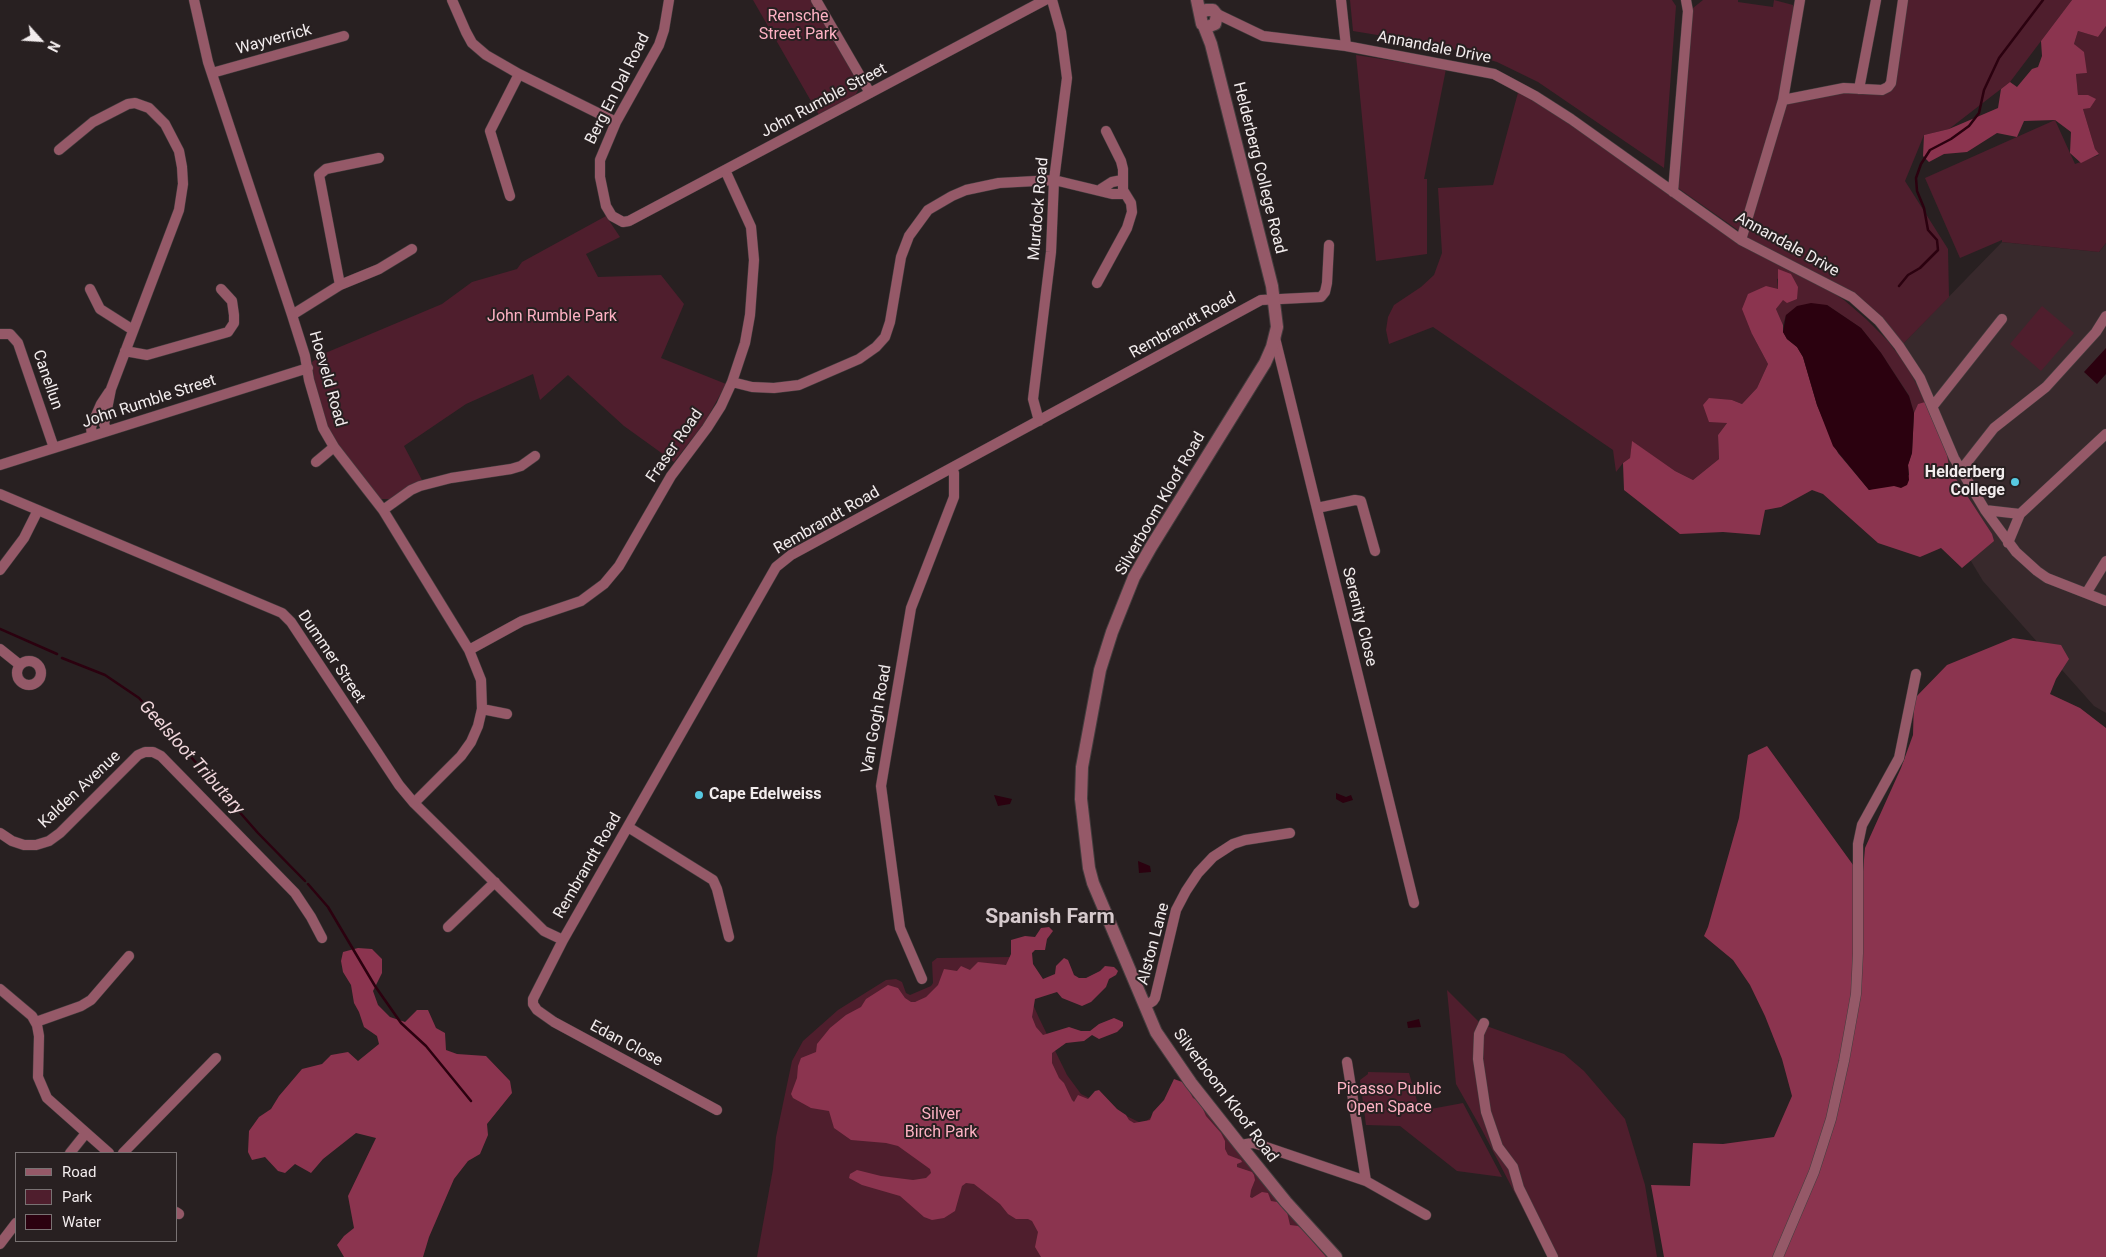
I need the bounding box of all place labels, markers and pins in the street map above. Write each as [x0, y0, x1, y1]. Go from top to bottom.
place label: Helderberg College [1925, 463, 2005, 501]
marker: Helderberg College [2009, 476, 2021, 488]
place label: Cape Edelweiss [709, 785, 821, 805]
marker: Cape Edelweiss [693, 789, 705, 801]

